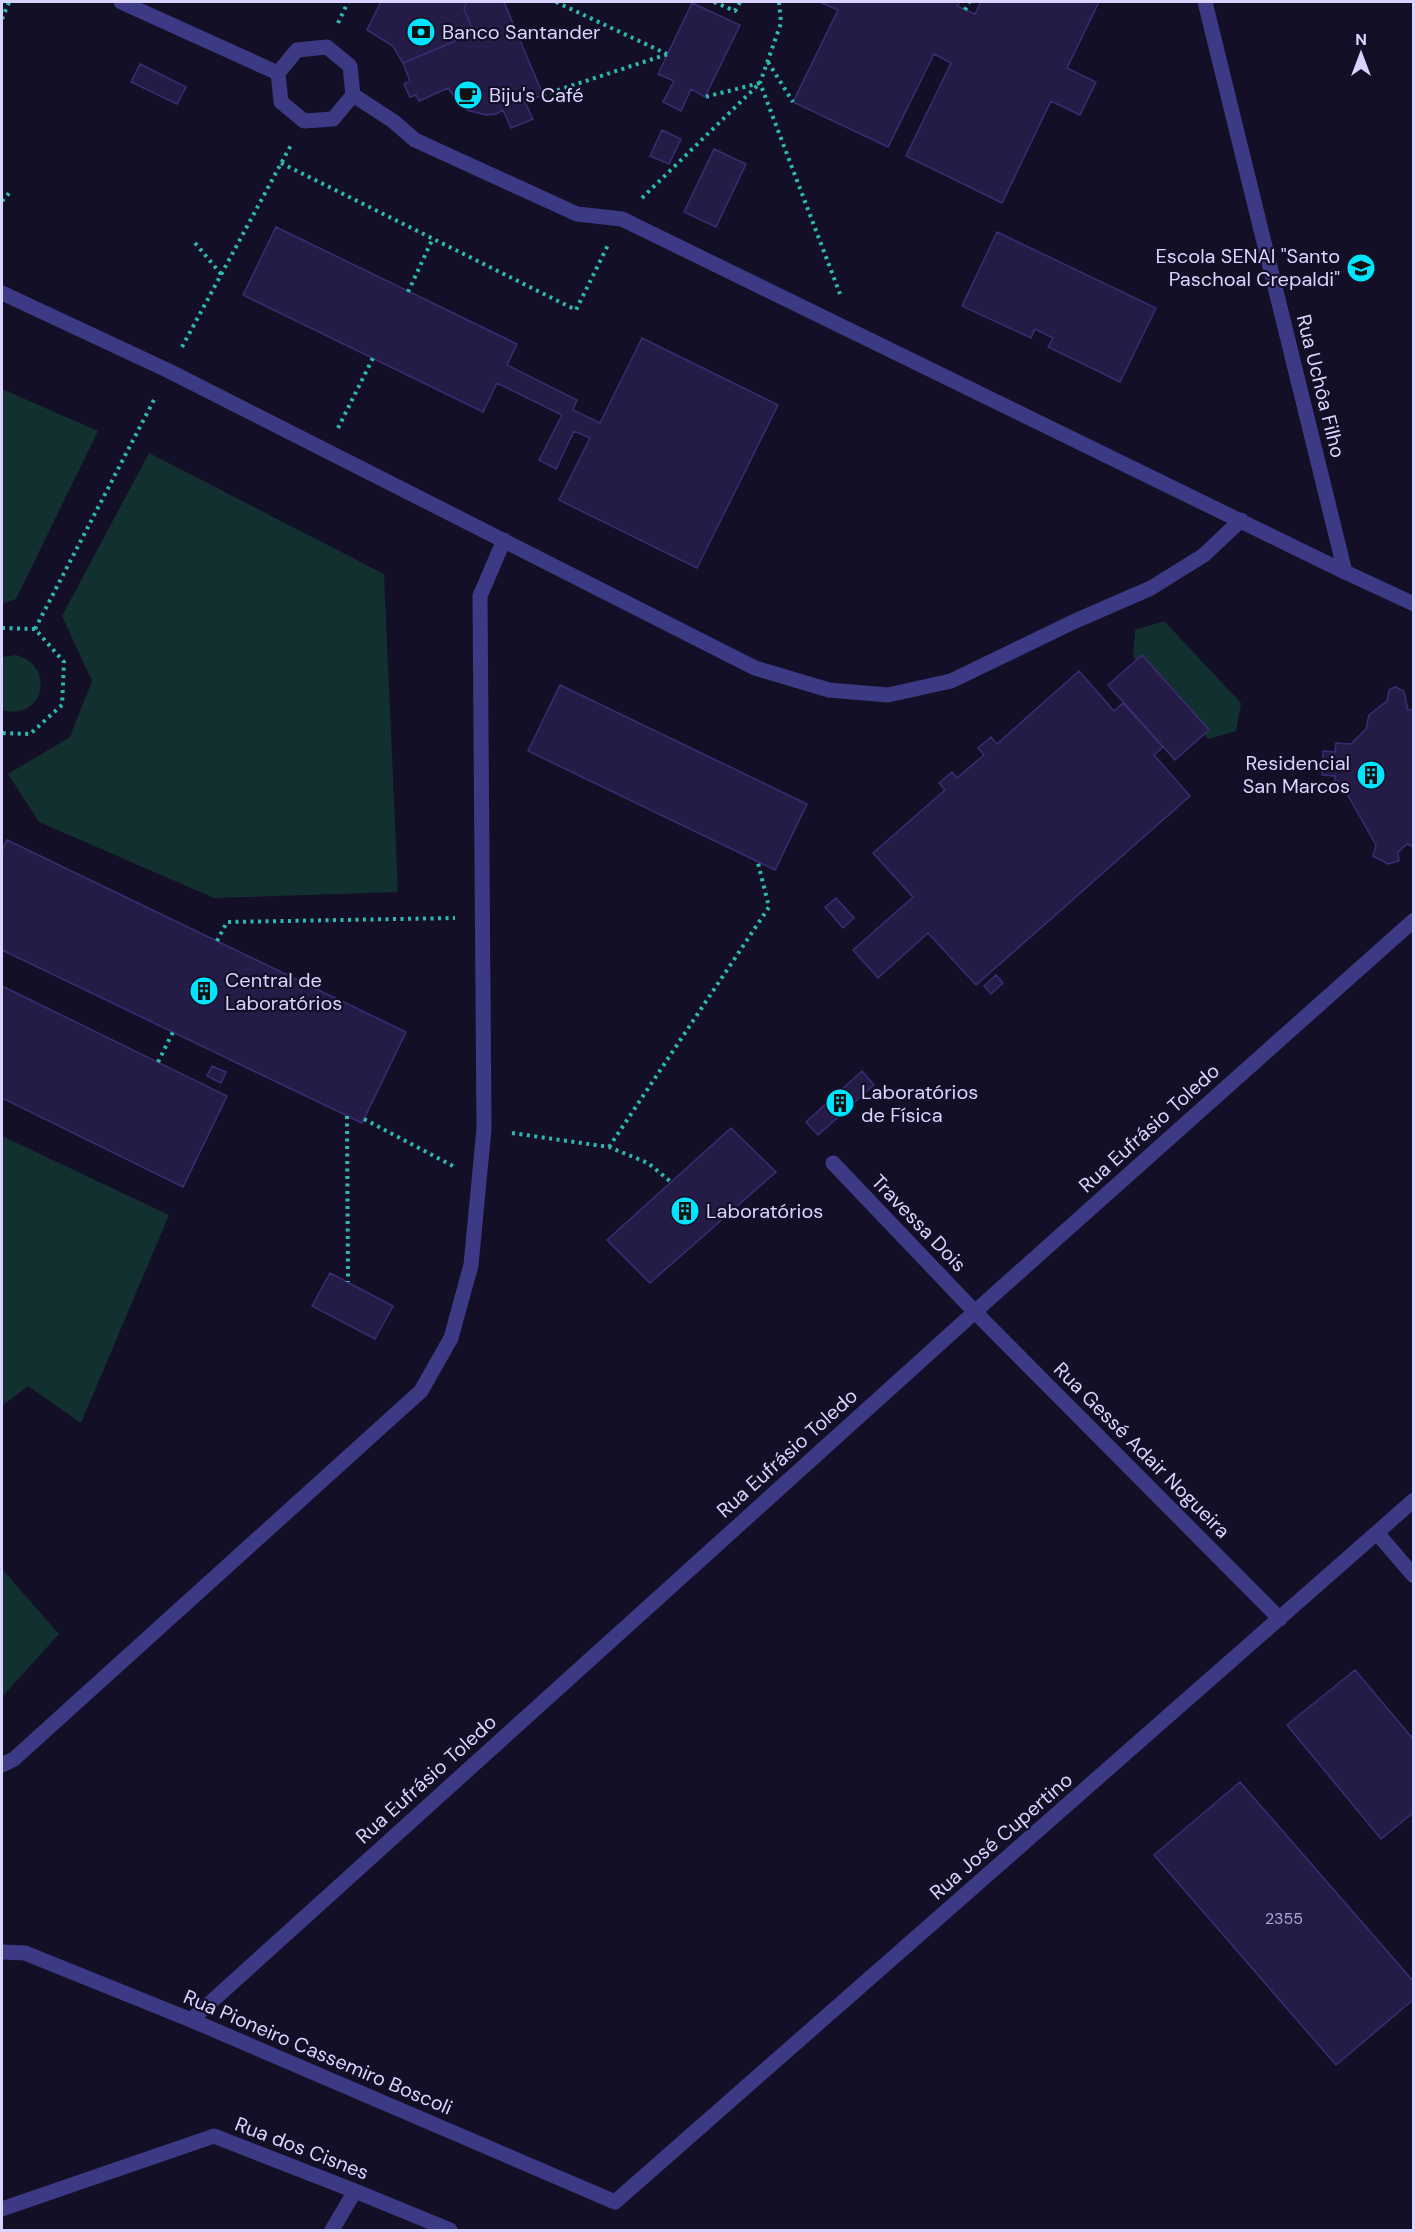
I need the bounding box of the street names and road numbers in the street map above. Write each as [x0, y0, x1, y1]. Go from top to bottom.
street label: Rua Uchôa Filho [1291, 312, 1351, 460]
street label: Rua Eufrásio Toledo [1073, 1058, 1225, 1198]
street label: Travessa Dois [866, 1169, 972, 1277]
street label: Rua Gessé Adair Nogueira [1048, 1356, 1236, 1544]
street label: Rua Eufrásio Toledo [711, 1383, 863, 1523]
street label: Rua Eufrásio Toledo [350, 1709, 502, 1849]
street label: Rua José Cupertino [924, 1767, 1078, 1905]
street label: Rua Pioneiro Cassemiro Boscoli [180, 1983, 456, 2121]
street label: Rua dos Cisnes [231, 2111, 373, 2185]

